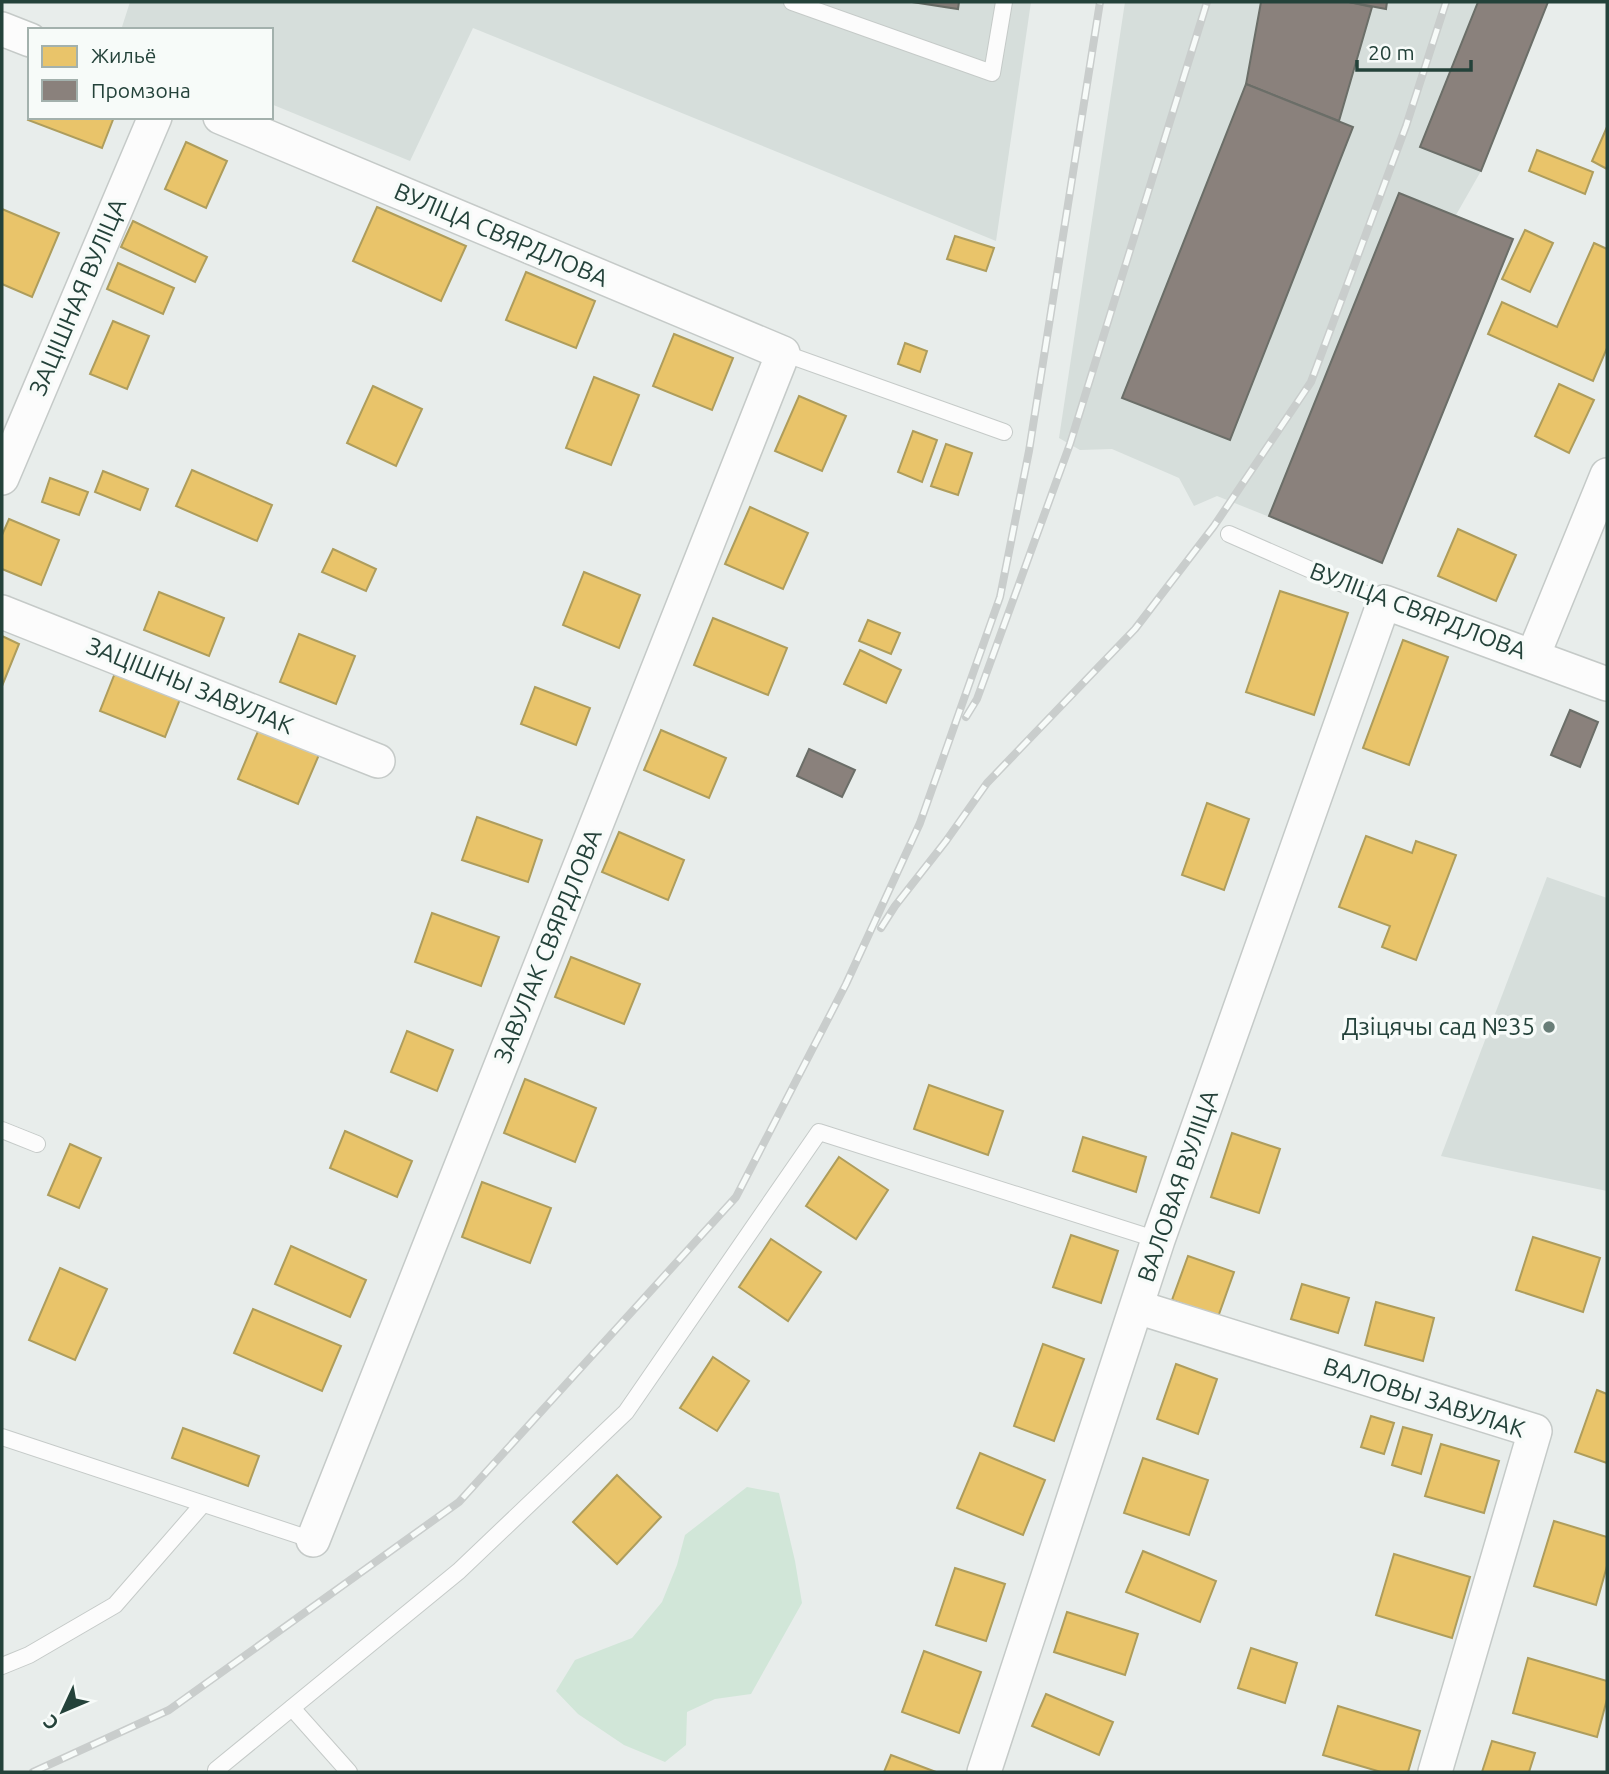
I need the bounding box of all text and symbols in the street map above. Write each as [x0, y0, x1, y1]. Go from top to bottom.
legend [28, 28, 273, 119]
scale bar [1357, 28, 1471, 72]
text: 20 m [1368, 40, 1415, 64]
text: Жильё [91, 43, 156, 67]
text: Промзона [91, 78, 191, 102]
street label: ВУЛІЦА СВЯРДЛОВА [390, 177, 613, 292]
street label: ЗАЦІШНАЯ ВУЛІЦА [24, 194, 131, 399]
street label: ВУЛІЦА СВЯРДЛОВА [1306, 557, 1531, 664]
street label: ЗАЦІШНЫ ЗАВУЛАК [83, 632, 298, 740]
street label: ЗАВУЛАК СВЯРДЛОВА [488, 825, 607, 1067]
place label: Дзіцячы сад №35 [1342, 1013, 1535, 1040]
marker: Дзіцячы сад №35 [1541, 1019, 1557, 1035]
street label: ВАЛОВАЯ ВУЛІЦА [1132, 1086, 1223, 1285]
street label: ВАЛОВЫ ЗАВУЛАК [1320, 1352, 1529, 1443]
north arrow [28, 1676, 98, 1746]
text: С [39, 1711, 63, 1735]

